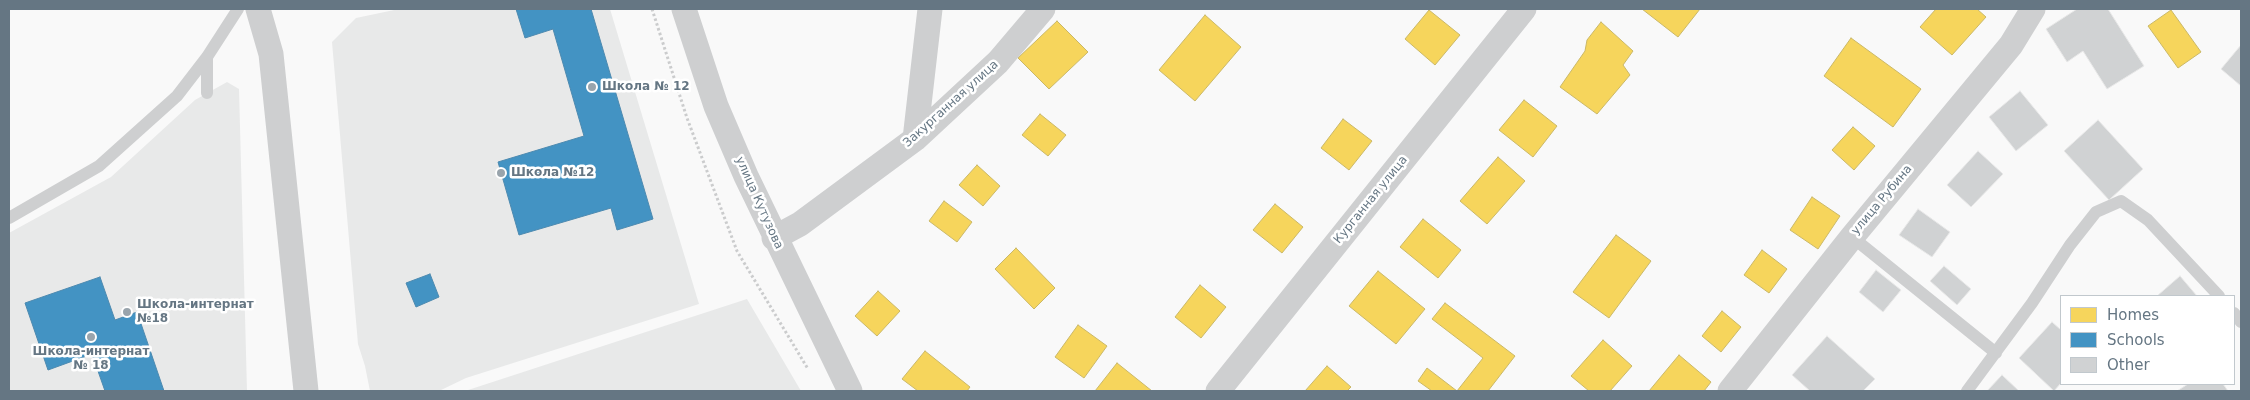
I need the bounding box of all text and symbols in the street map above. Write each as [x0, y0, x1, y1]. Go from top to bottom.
street label: Закурганная улица [901, 58, 1001, 150]
place label: Школа № 12 [602, 80, 690, 94]
marker: Школа № 12 [586, 81, 598, 93]
street label: Курганная улица [1331, 153, 1411, 247]
street label: улица Кутузова [732, 155, 786, 251]
street label: улица Рубина [1849, 162, 1915, 238]
place label: Школа №12 [511, 166, 594, 180]
marker: Школа №12 [495, 167, 507, 179]
legend [2060, 295, 2235, 385]
place label: Школа-интернат №18 [137, 298, 254, 326]
marker: Школа-интернат №18 [121, 306, 133, 318]
text: Homes [2107, 306, 2159, 324]
marker: Школа-интернат № 18 [85, 331, 97, 343]
text: Schools [2107, 331, 2165, 349]
place label: Школа-интернат № 18 [33, 345, 149, 373]
text: Other [2107, 356, 2150, 374]

